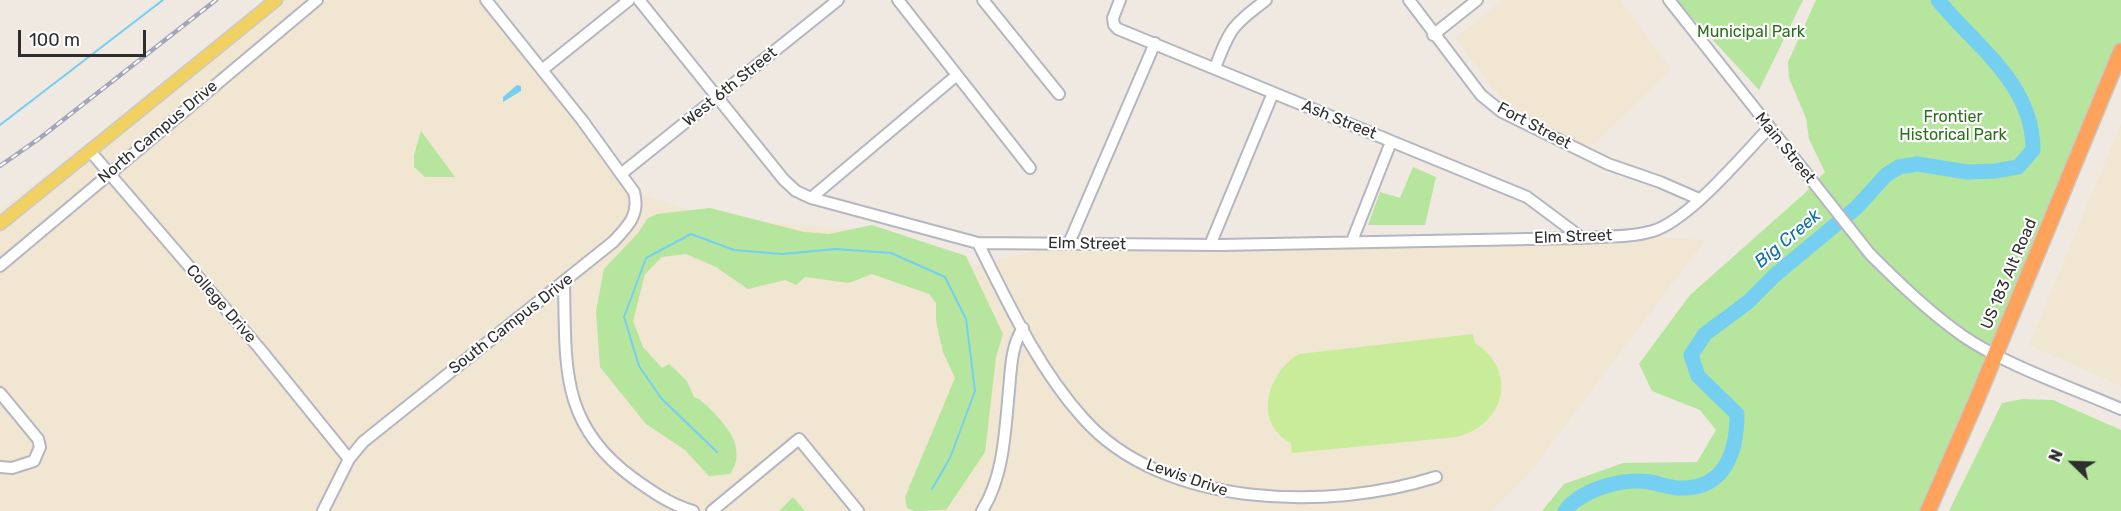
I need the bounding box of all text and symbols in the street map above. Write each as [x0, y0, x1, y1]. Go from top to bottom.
scale bar [21, 18, 148, 56]
park label: Municipal Park [1697, 22, 1805, 42]
text: 100 m [29, 29, 80, 51]
street label: West 6th Street [679, 43, 781, 131]
street label: North Campus Drive [94, 77, 222, 187]
street label: Ash Street [1299, 96, 1379, 144]
street label: Fort Street [1494, 99, 1574, 153]
park label: Frontier Historical Park [1899, 107, 2007, 145]
street label: Main Street [1751, 109, 1819, 187]
water label: Big Creek [1751, 205, 1825, 273]
street label: US 183 Alt Road [1977, 216, 2041, 332]
street label: Elm Street [1534, 226, 1612, 248]
street label: Elm Street [1048, 234, 1126, 254]
street label: College Drive [182, 261, 260, 347]
street label: South Campus Drive [445, 270, 577, 378]
north arrow [2043, 433, 2103, 493]
text: N [2045, 447, 2067, 465]
street label: Lewis Drive [1144, 455, 1230, 501]

